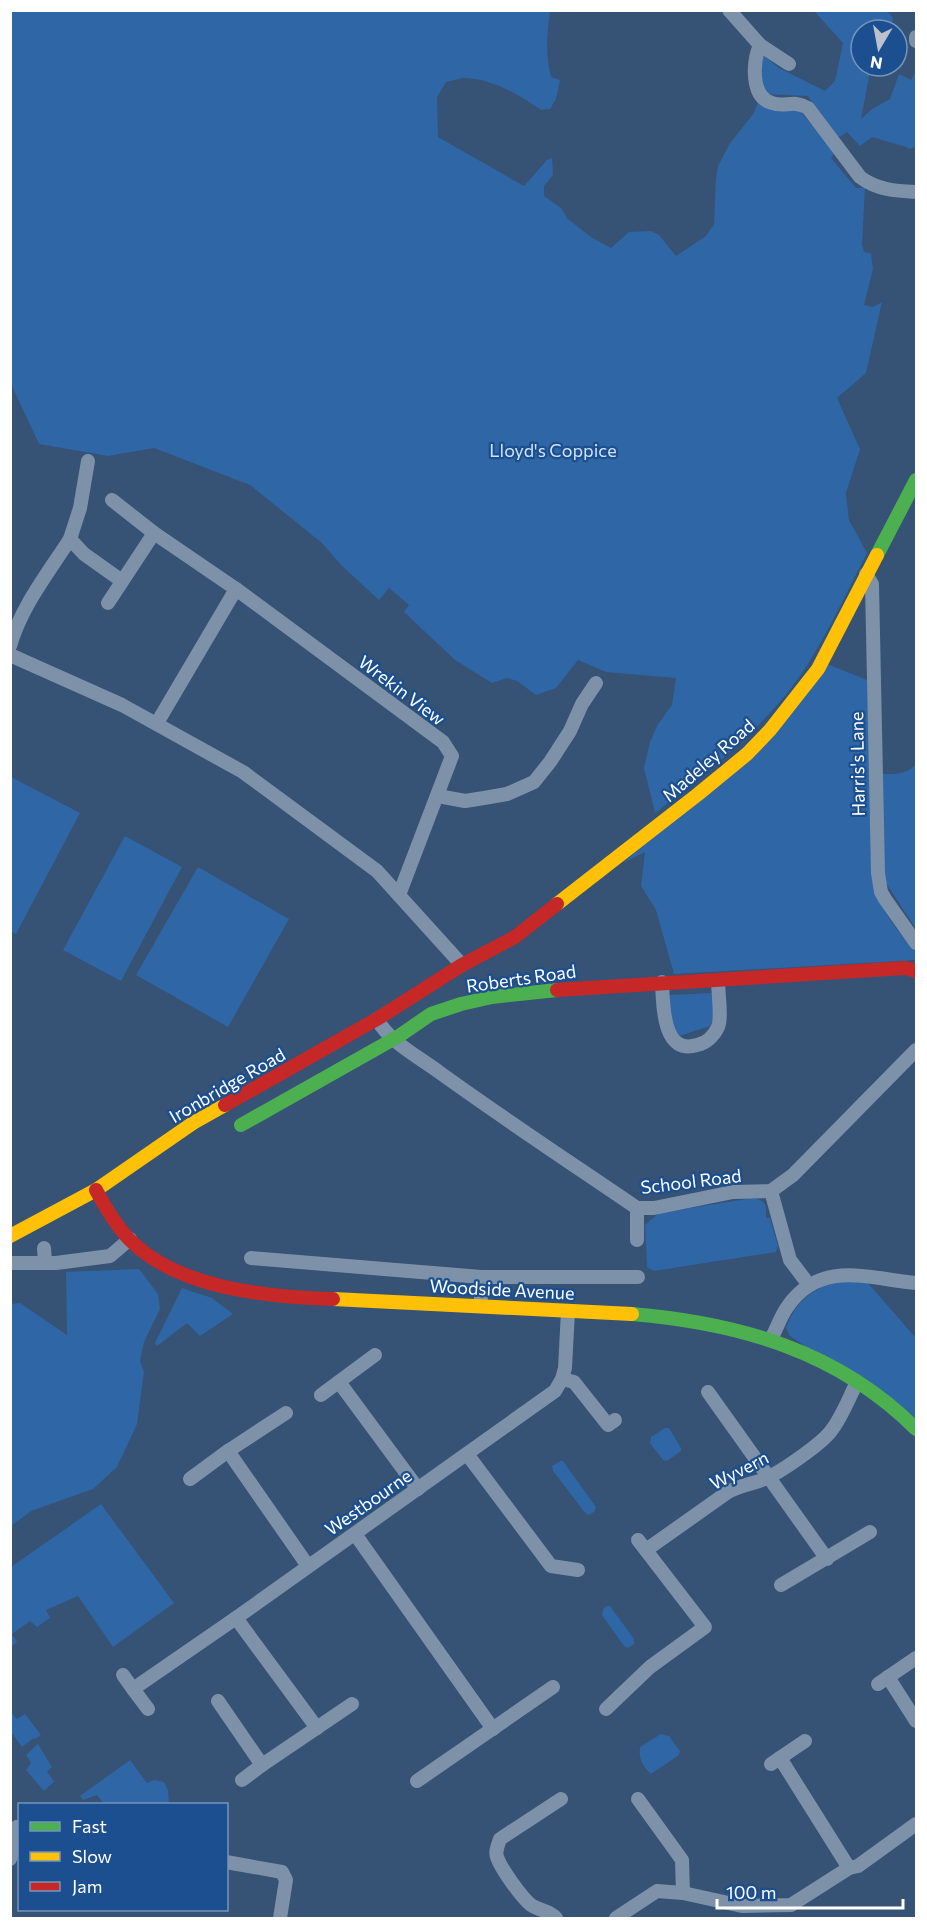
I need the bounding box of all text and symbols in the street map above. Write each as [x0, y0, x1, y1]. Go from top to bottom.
north arrow [849, 18, 909, 78]
text: N [869, 53, 884, 74]
park label: Lloyd's Coppice [489, 439, 617, 461]
street label: Wrekin View [354, 650, 450, 730]
street label: Harris's Lane [845, 711, 869, 817]
street label: Madeley Road [657, 714, 759, 806]
street label: Roberts Road [465, 959, 577, 997]
street label: Ironbridge Road [165, 1043, 289, 1127]
street label: School Road [639, 1164, 743, 1198]
street label: Woodside Avenue [429, 1274, 575, 1304]
street label: Wyvern [706, 1446, 772, 1494]
street label: Westbourne [320, 1464, 416, 1540]
legend [18, 1803, 228, 1911]
text: Fast [72, 1815, 107, 1837]
text: Slow [72, 1845, 112, 1867]
scale bar [717, 1872, 903, 1910]
text: Jam [72, 1875, 102, 1897]
text: 100 m [726, 1881, 776, 1903]

